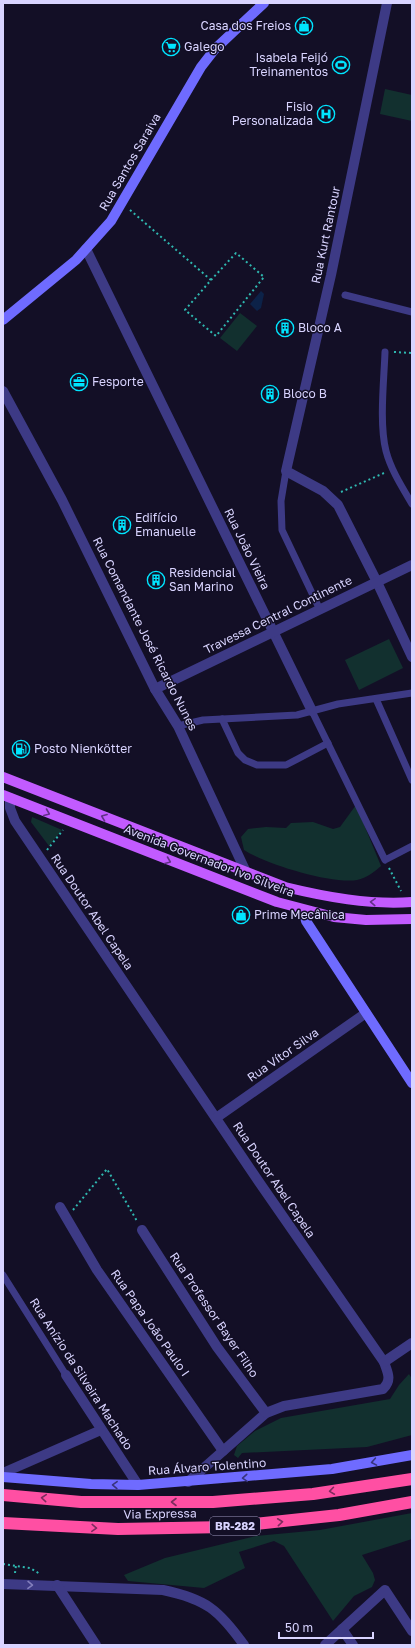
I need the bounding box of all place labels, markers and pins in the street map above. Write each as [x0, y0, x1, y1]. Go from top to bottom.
shop icon: Casa dos Freios [294, 16, 314, 36]
place label: Casa dos Freios [201, 18, 291, 33]
supermarket icon: Galego [161, 37, 181, 57]
place label: Galego [184, 39, 225, 54]
place label: Isabela Feijó Treinamentos [250, 50, 328, 79]
sports icon: Isabela Feijó Treinamentos [331, 55, 351, 75]
place label: Fisio Personalizada [232, 99, 313, 128]
hospital icon: Fisio Personalizada [316, 104, 336, 124]
building icon: Bloco A [275, 318, 295, 338]
place label: Bloco A [298, 320, 342, 335]
office icon: Fesporte [69, 372, 89, 392]
place label: Fesporte [92, 374, 144, 389]
building icon: Bloco B [260, 384, 280, 404]
place label: Bloco B [283, 386, 327, 401]
place label: Edifício Emanuelle [135, 510, 196, 539]
building icon: Edifício Emanuelle [112, 515, 132, 535]
place label: Residencial San Marino [169, 565, 236, 594]
building icon: Residencial San Marino [146, 570, 166, 590]
fuel station icon: Posto Nienkötter [11, 739, 31, 759]
place label: Posto Nienkötter [34, 741, 132, 756]
shop icon: Prime Mecânica [231, 905, 251, 925]
place label: Prime Mecânica [254, 907, 345, 922]

